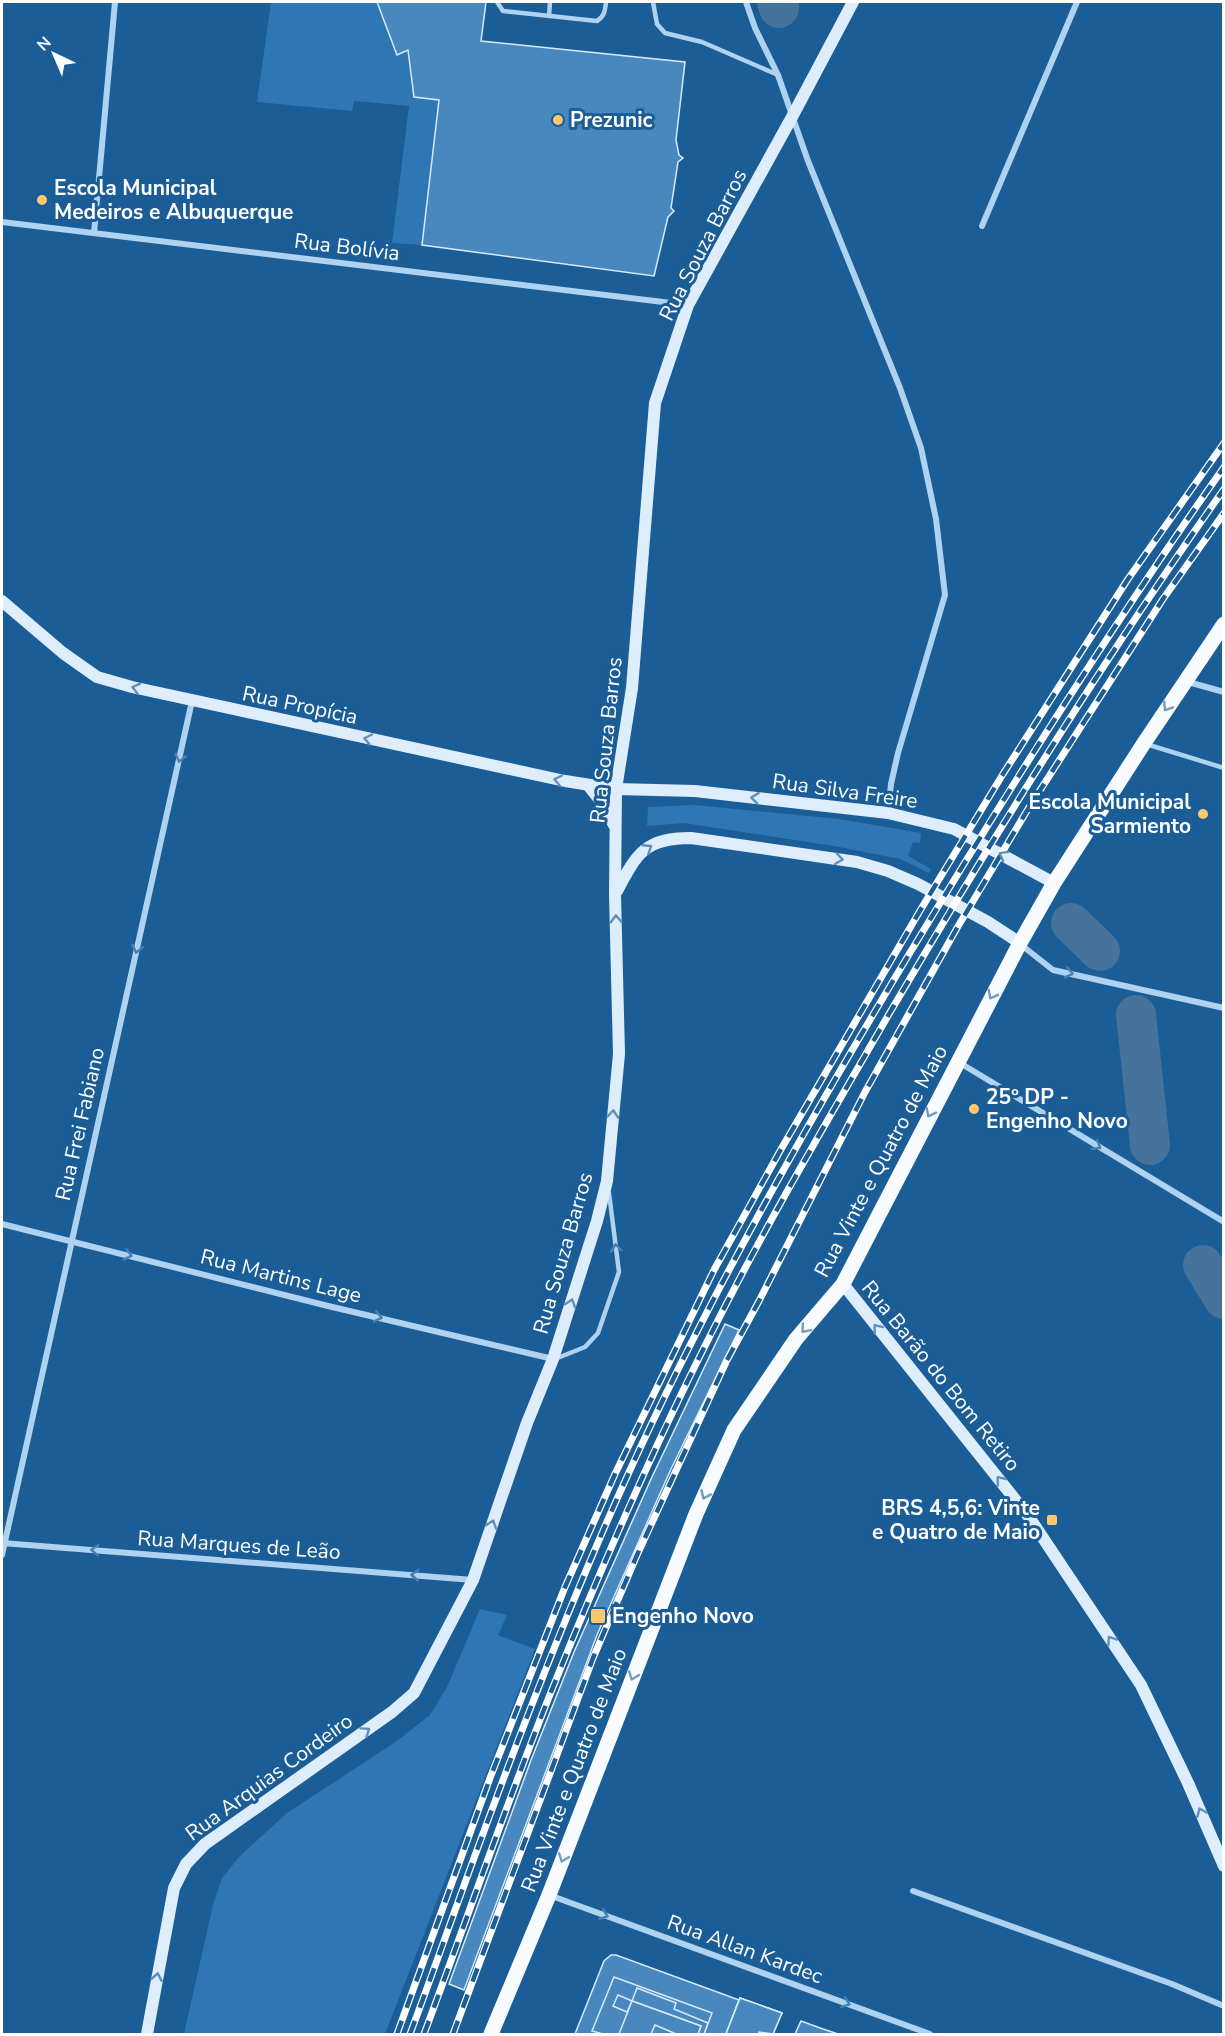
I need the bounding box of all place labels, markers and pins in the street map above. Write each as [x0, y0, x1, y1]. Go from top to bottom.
place label: Prezunic [570, 106, 653, 134]
marker: Prezunic [551, 113, 565, 127]
place label: Escola Municipal Medeiros e Albuquerque [54, 174, 294, 226]
marker: Escola Municipal Medeiros e Albuquerque [35, 193, 49, 207]
place label: Escola Municipal Sarmiento [1029, 788, 1191, 840]
marker: Escola Municipal Sarmiento [1196, 807, 1210, 821]
place label: 25º DP - Engenho Novo [986, 1083, 1128, 1135]
marker: 25º DP - Engenho Novo [967, 1102, 981, 1116]
place label: BRS 4,5,6: Vinte e Quatro de Maio [872, 1494, 1040, 1546]
marker: BRS 4,5,6: Vinte e Quatro de Maio [1045, 1513, 1059, 1527]
place label: Engenho Novo [612, 1602, 754, 1630]
marker: Engenho Novo [589, 1607, 607, 1625]

